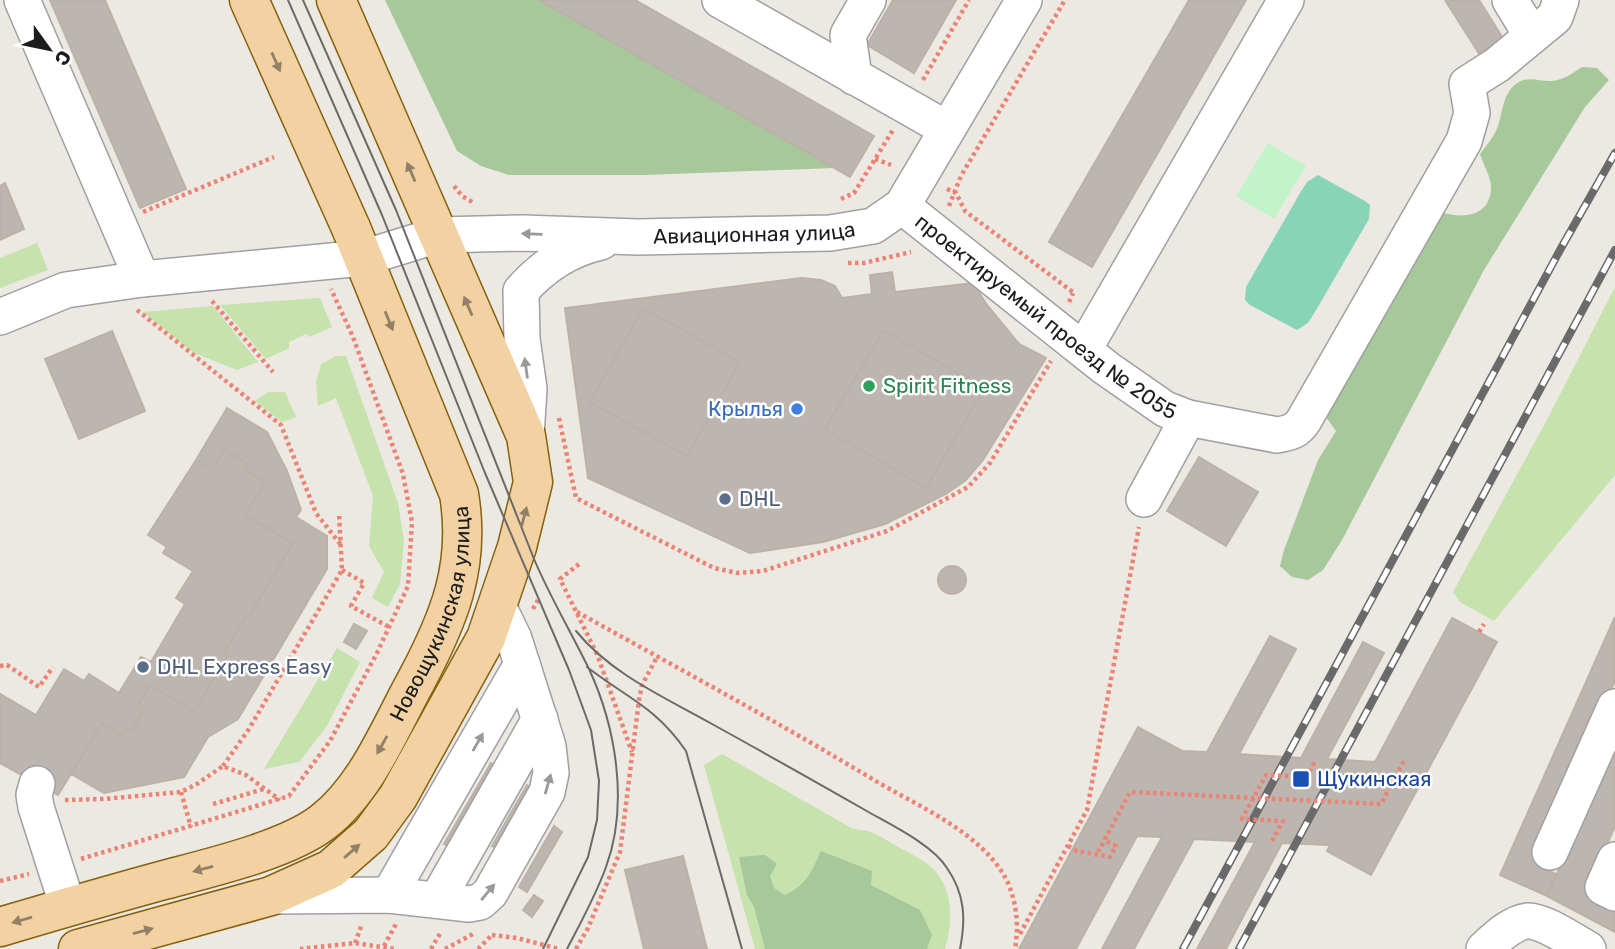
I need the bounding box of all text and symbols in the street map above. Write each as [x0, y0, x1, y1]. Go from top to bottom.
north arrow [14, 14, 84, 84]
text: С [50, 46, 76, 70]
one-way arrow [271, 52, 282, 73]
one-way arrow [405, 162, 416, 183]
street label: проектируемый проезд № 2055 [910, 208, 1180, 424]
street label: Авиационная улица [653, 216, 857, 249]
one-way arrow [521, 228, 543, 240]
one-way arrow [462, 296, 474, 316]
one-way arrow [384, 311, 395, 332]
one-way arrow [521, 357, 532, 379]
place label: Spirit Fitness [883, 373, 1012, 398]
marker: Spirit Fitness [861, 378, 877, 394]
place label: Крылья [708, 396, 783, 421]
marker: Крылья [789, 401, 805, 417]
place label: DHL [739, 486, 780, 511]
marker: DHL [717, 491, 733, 507]
street label: Новощукинская улица [384, 505, 474, 725]
one-way arrow [519, 506, 530, 528]
place label: DHL Express Easy [157, 654, 332, 679]
marker: DHL Express Easy [135, 659, 151, 675]
one-way arrow [472, 732, 484, 752]
one-way arrow [376, 735, 388, 754]
place label: Щукинская [1317, 766, 1432, 791]
marker: Щукинская [1291, 769, 1311, 789]
one-way arrow [543, 773, 554, 795]
one-way arrow [343, 843, 361, 859]
one-way arrow [192, 864, 214, 875]
one-way arrow [481, 883, 496, 901]
one-way arrow [11, 916, 32, 926]
one-way arrow [133, 925, 155, 936]

